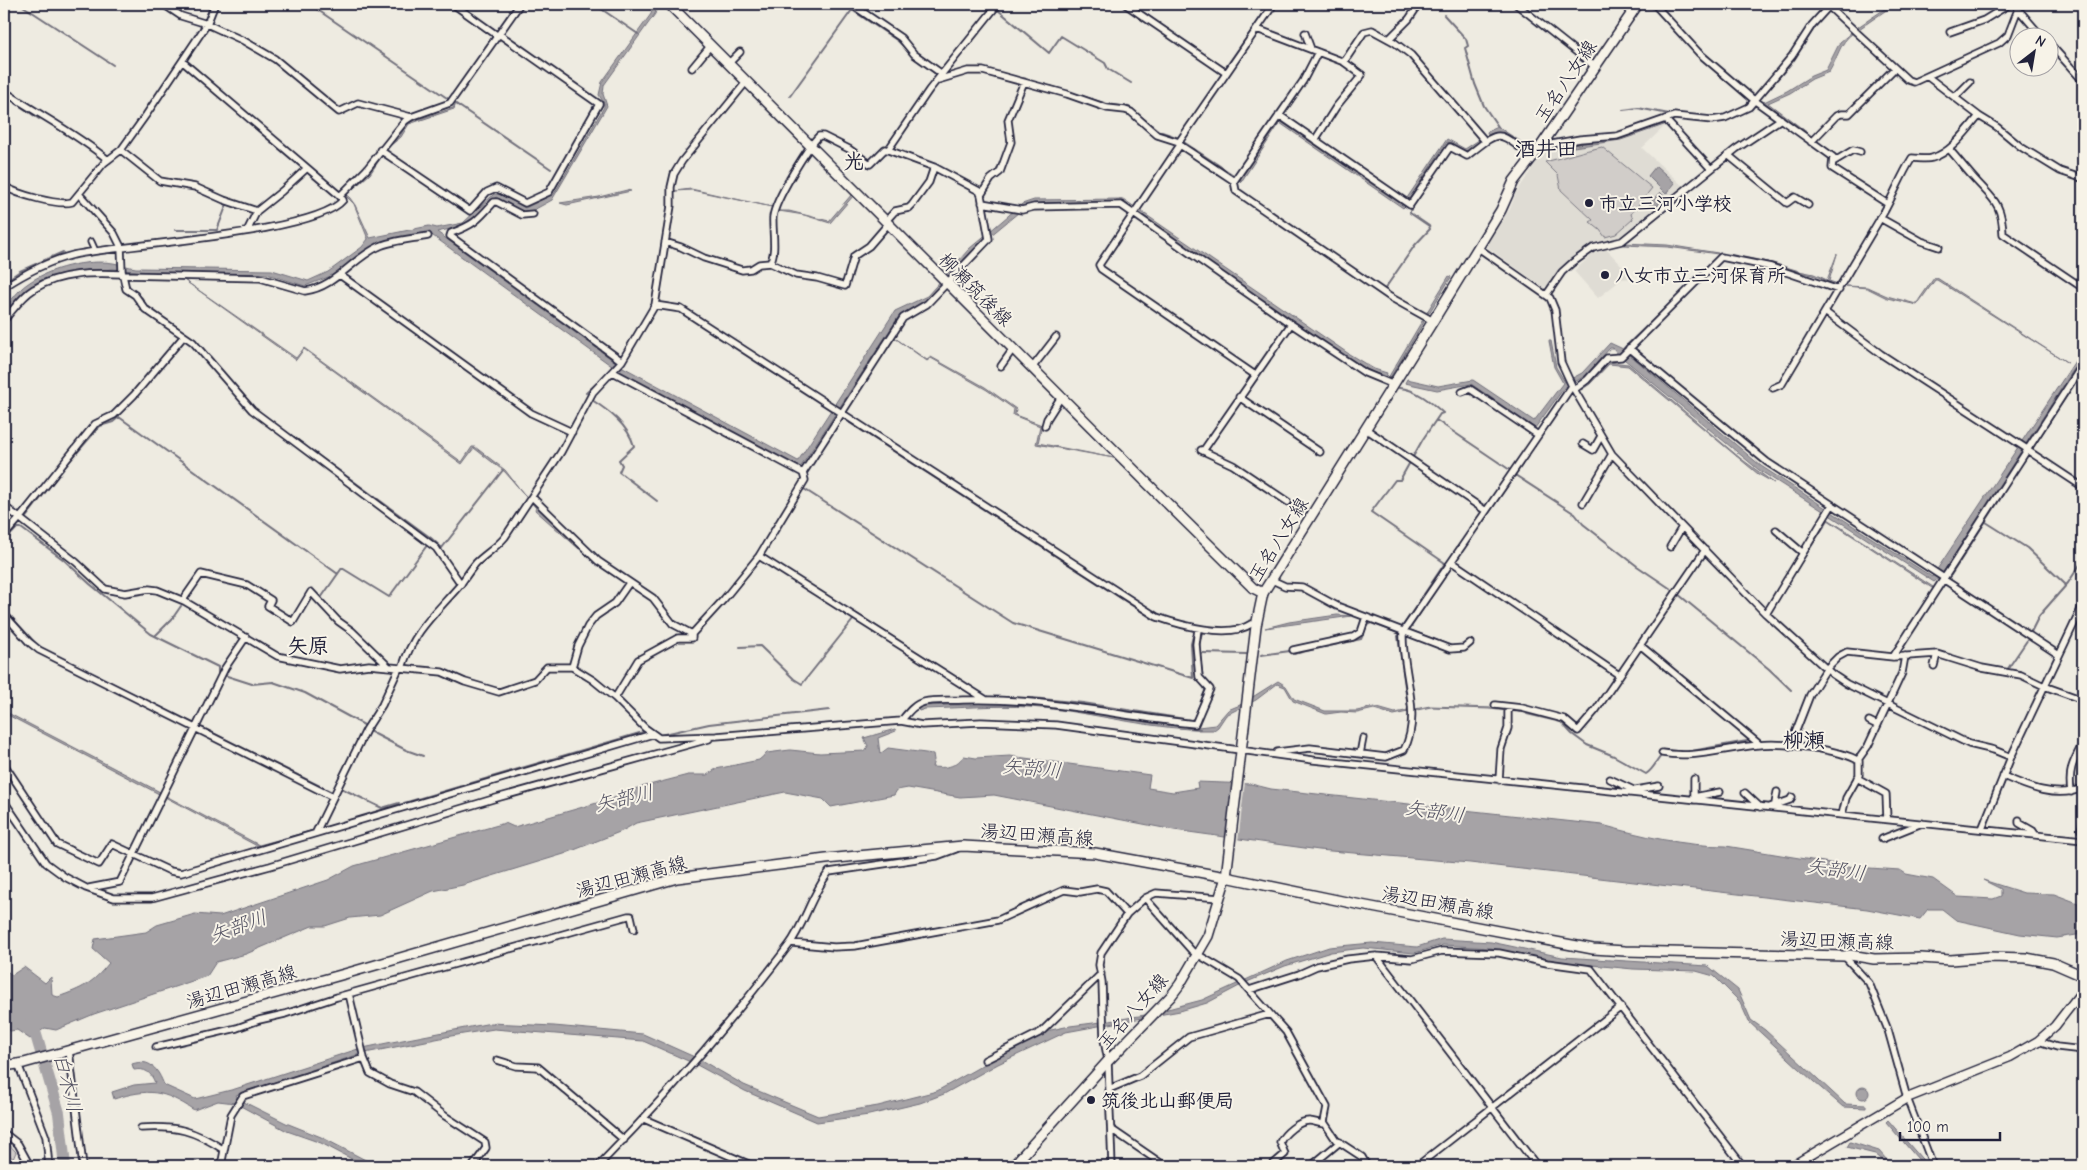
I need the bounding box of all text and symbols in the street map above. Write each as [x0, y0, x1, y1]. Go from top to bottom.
north arrow [2010, 28, 2060, 78]
text: N [2032, 32, 2049, 51]
street label: 玉名八女線 [1530, 36, 1602, 127]
district label: 酒井田 [1515, 137, 1578, 161]
district label: 光 [844, 149, 865, 173]
place label: 市立三河小学校 [1599, 193, 1732, 215]
marker: 市立三河小学校 [1583, 197, 1595, 209]
street label: 柳瀬筑後線 [934, 248, 1017, 331]
place label: 八女市立三河保育所 [1615, 265, 1786, 287]
marker: 八女市立三河保育所 [1599, 269, 1611, 281]
street label: 玉名八女線 [1244, 493, 1313, 586]
district label: 矢原 [287, 634, 329, 658]
district label: 柳瀬 [1783, 728, 1825, 752]
water label: 矢部川 [1001, 754, 1063, 783]
water label: 矢部川 [592, 781, 656, 816]
water label: 矢部川 [1404, 796, 1466, 827]
street label: 湯辺田瀬高線 [979, 820, 1095, 850]
street label: 湯辺田瀬高線 [573, 852, 689, 902]
water label: 矢部川 [1805, 854, 1867, 885]
street label: 湯辺田瀬高線 [1380, 882, 1496, 924]
water label: 矢部川 [206, 905, 270, 948]
street label: 湯辺田瀬高線 [1780, 928, 1894, 954]
street label: 湯辺田瀬高線 [183, 961, 299, 1013]
street label: 玉名八女線 [1093, 969, 1173, 1054]
water label: 白木川 [49, 1051, 86, 1115]
place label: 筑後北山郵便局 [1101, 1090, 1234, 1112]
marker: 筑後北山郵便局 [1085, 1094, 1097, 1106]
scale bar [1900, 1110, 2000, 1142]
text: 100 m [1907, 1118, 1949, 1136]

